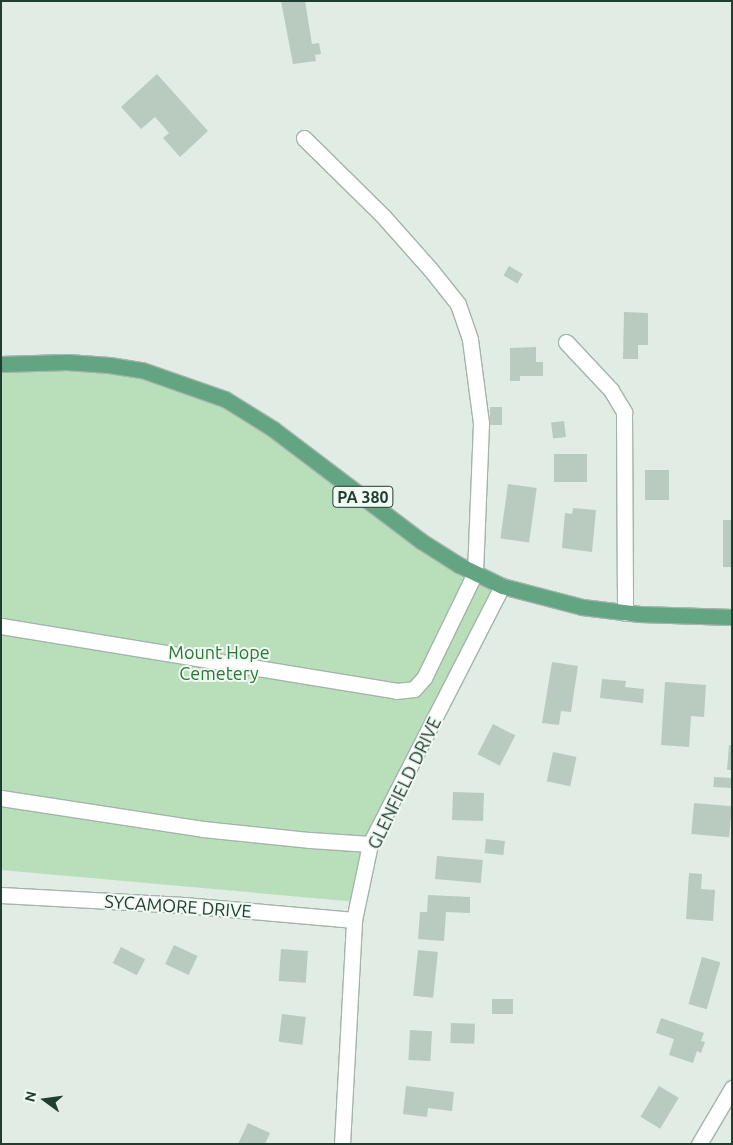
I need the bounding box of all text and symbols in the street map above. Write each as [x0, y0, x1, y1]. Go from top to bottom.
road number: PA 380 [332, 484, 394, 511]
park label: Mount Hope Cemetery [168, 642, 270, 684]
street label: GLENFIELD DRIVE [363, 713, 445, 853]
street label: SYCAMORE DRIVE [104, 890, 252, 922]
north arrow [20, 1075, 70, 1125]
text: N [21, 1089, 39, 1103]

